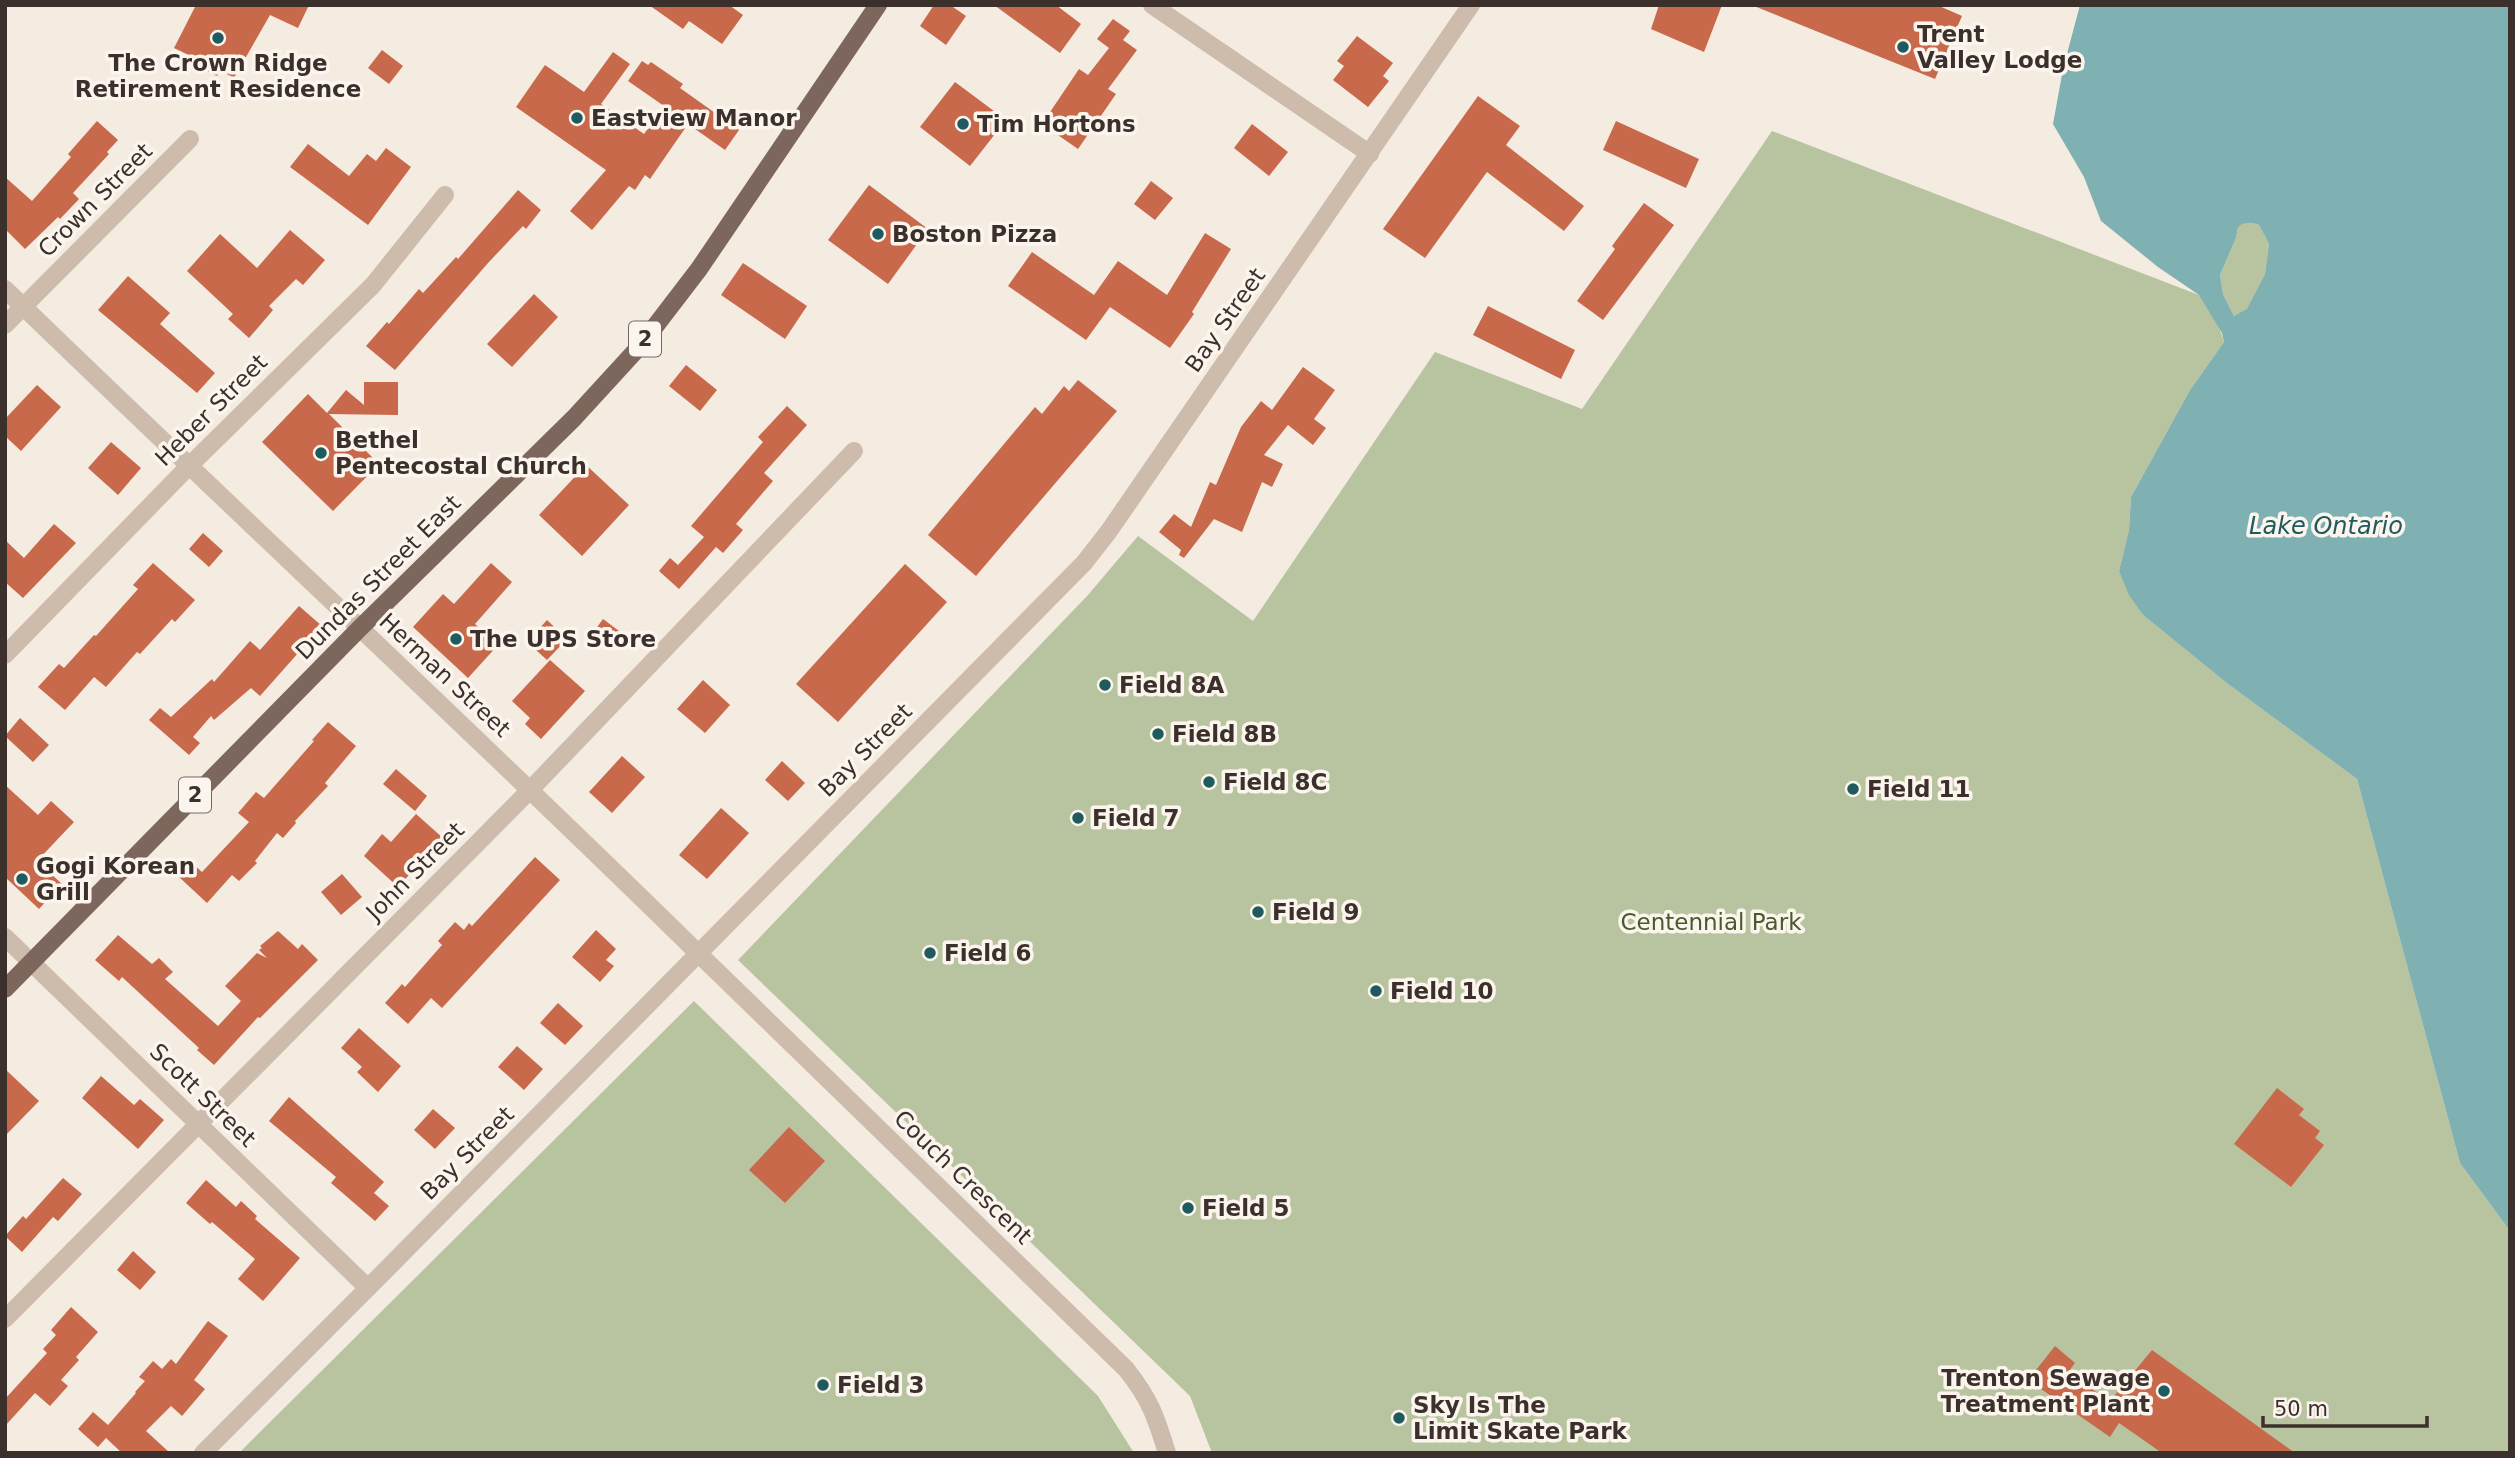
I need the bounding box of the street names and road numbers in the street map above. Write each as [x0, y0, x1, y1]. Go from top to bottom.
street label: Crown Street [33, 138, 157, 262]
street label: Bay Street [1180, 263, 1270, 377]
road number: 2 [629, 322, 661, 356]
street label: Heber Street [150, 349, 272, 471]
street label: Dundas Street East [290, 489, 466, 665]
street label: Herman Street [374, 608, 516, 742]
street label: Bay Street [813, 698, 917, 802]
road number: 2 [179, 778, 211, 812]
street label: John Street [359, 817, 469, 927]
street label: Scott Street [145, 1038, 261, 1152]
street label: Bay Street [415, 1101, 519, 1205]
street label: Couch Crescent [889, 1105, 1037, 1249]

